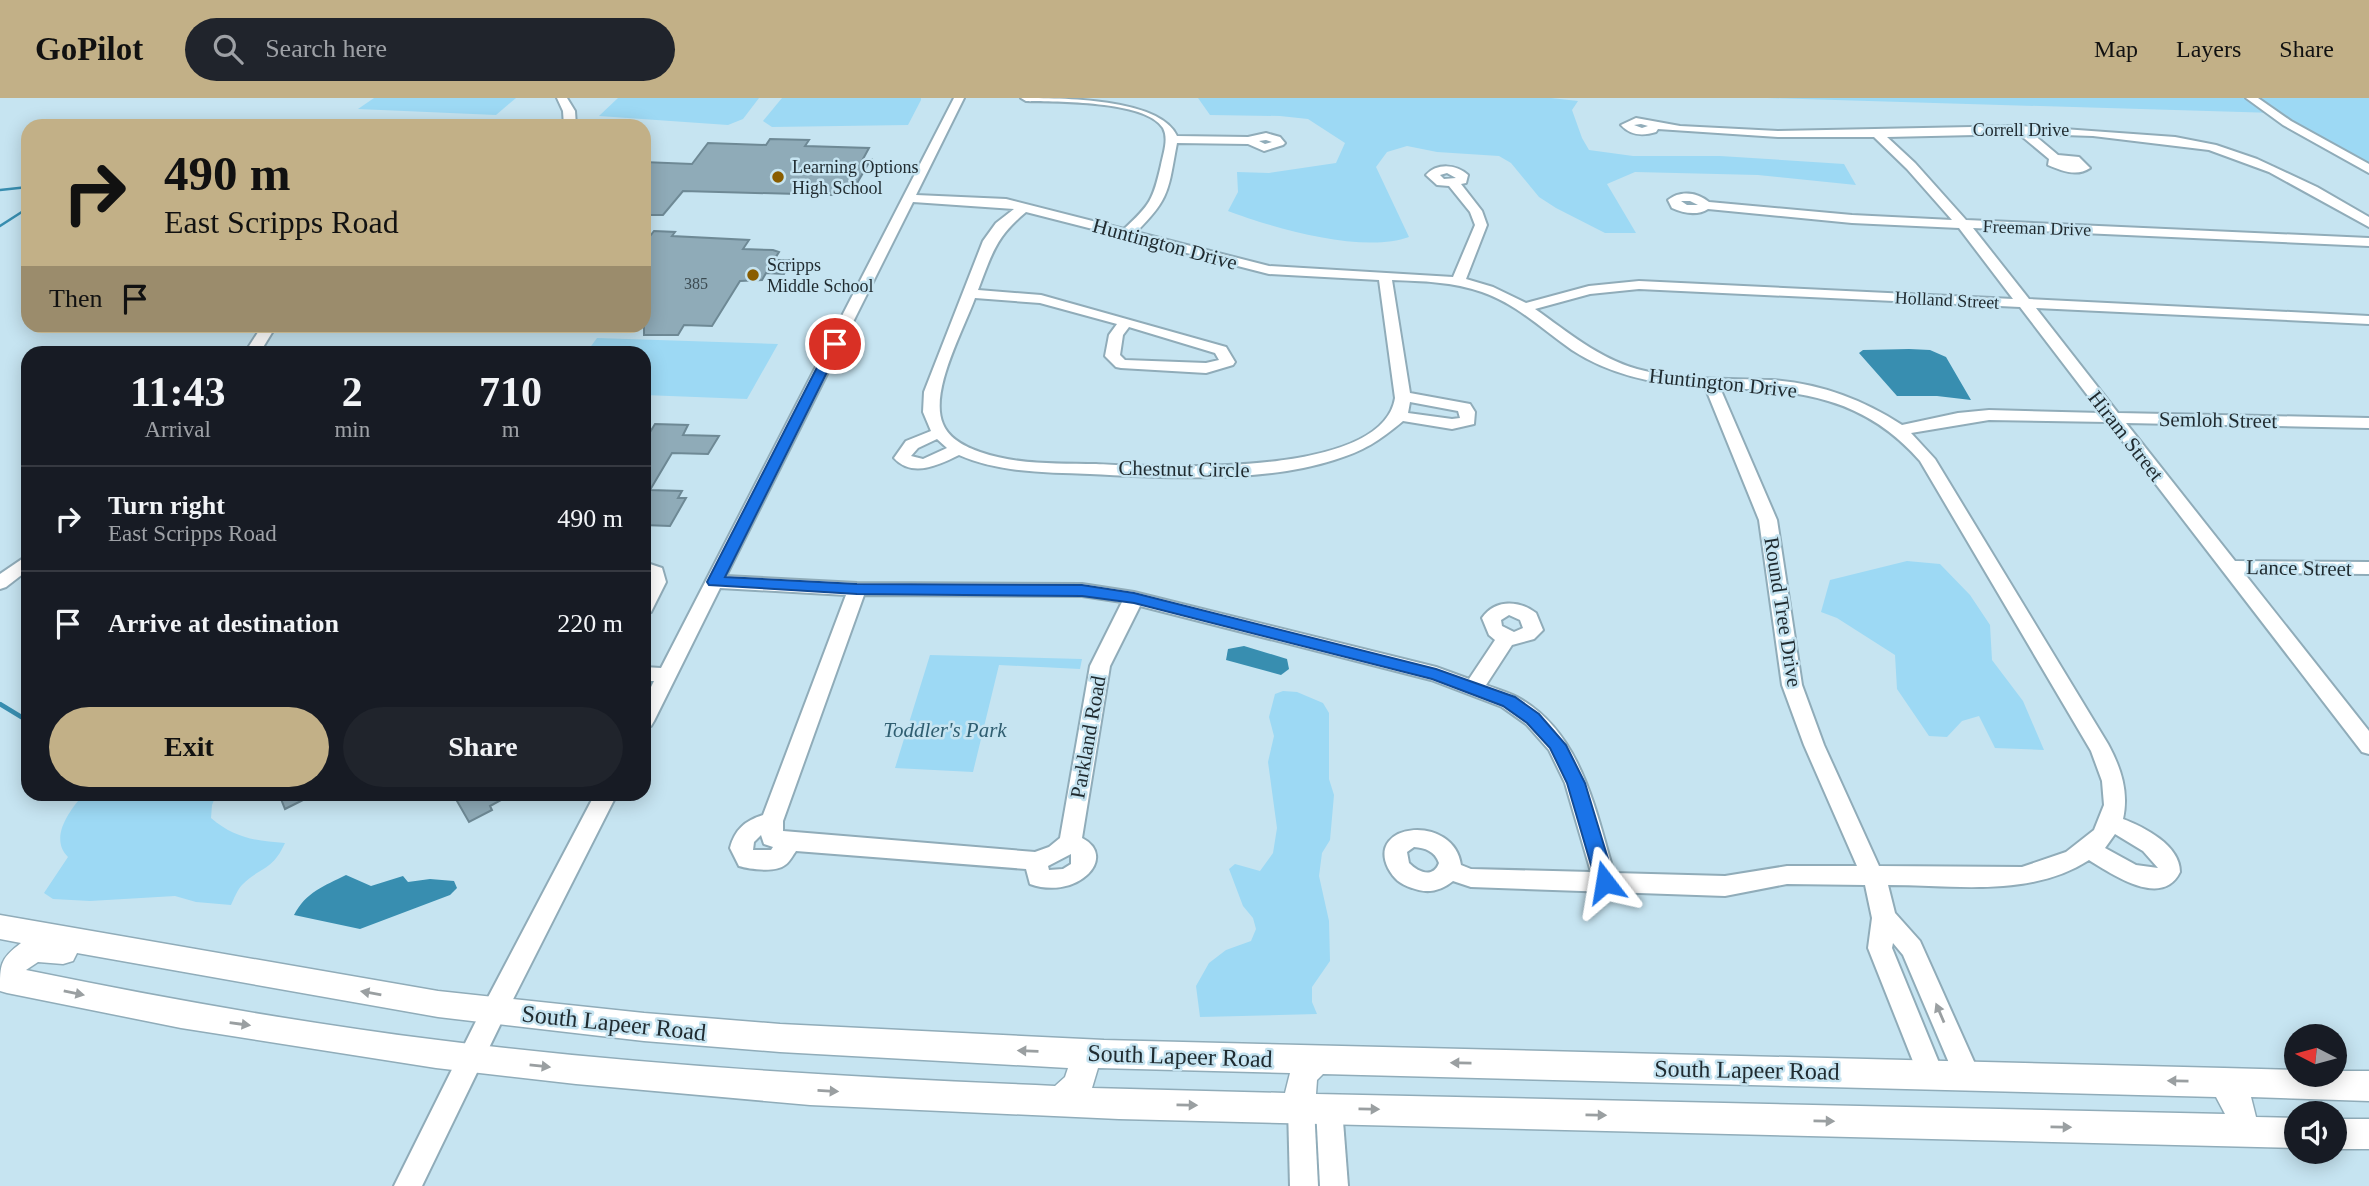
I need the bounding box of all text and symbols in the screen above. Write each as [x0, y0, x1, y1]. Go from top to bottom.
search box [185, 18, 675, 81]
icon: search [209, 30, 247, 68]
text: GoPilot [35, 31, 143, 67]
text: Search here [265, 34, 387, 63]
text: Map [2094, 36, 2138, 62]
text: Layers [2176, 36, 2241, 62]
text: Share [2279, 36, 2334, 62]
street label: Correll Drive [1973, 120, 2069, 140]
text: 490 m [164, 146, 291, 201]
icon: right [49, 147, 140, 238]
place label: Learning Options High School [792, 157, 918, 198]
marker: Learning Options High School [770, 169, 786, 185]
text: East Scripps Road [164, 204, 399, 240]
street label: Huntington Drive [1090, 213, 1240, 275]
street label: Freeman Drive [1982, 216, 2092, 240]
place label: Scripps Middle School [767, 255, 874, 296]
marker: Scripps Middle School [745, 267, 761, 283]
house number: 385 [684, 275, 708, 292]
icon: arrive [116, 280, 154, 318]
text: Then [49, 284, 102, 313]
street label: Holland Street [1894, 287, 2000, 313]
pin [805, 314, 865, 374]
icon: arrive [816, 325, 854, 363]
street label: Huntington Drive [1648, 363, 1798, 403]
text: 11:43 [130, 369, 226, 415]
text: 2 [342, 369, 363, 415]
text: 710 [479, 369, 542, 415]
street label: Hiram Street [2083, 386, 2169, 486]
street label: Semloh Street [2159, 407, 2278, 433]
text: Arrival [145, 417, 211, 442]
text: min [334, 417, 370, 442]
text: m [502, 417, 520, 442]
street label: Chestnut Circle [1118, 456, 1250, 482]
text: Turn right [108, 491, 225, 520]
icon: right [49, 500, 87, 538]
text: 490 m [557, 504, 623, 533]
text: East Scripps Road [108, 521, 277, 546]
street label: Round Tree Drive [1759, 535, 1807, 689]
street label: Lance Street [2246, 555, 2352, 581]
icon: arrive [49, 605, 87, 643]
text: Arrive at destination [108, 609, 339, 638]
text: 220 m [557, 609, 623, 638]
street label: Parkland Road [1065, 673, 1111, 800]
button: Exit [49, 707, 329, 787]
button: Share [343, 707, 623, 787]
park label: Toddler's Park [883, 718, 1007, 742]
position arrow [1568, 845, 1642, 919]
one-way arrow [360, 987, 382, 998]
one-way arrow [63, 988, 85, 999]
street label: South Lapeer Road [521, 1000, 707, 1046]
one-way arrow [1934, 1003, 1946, 1023]
one-way arrow [230, 1019, 252, 1030]
north arrow [2284, 1024, 2347, 1087]
map controls [2284, 1024, 2347, 1164]
street label: South Lapeer Road [1087, 1040, 1273, 1072]
one-way arrow [1017, 1045, 1039, 1057]
street label: South Lapeer Road [1654, 1055, 1840, 1085]
one-way arrow [1450, 1058, 1472, 1069]
one-way arrow [529, 1061, 551, 1072]
one-way arrow [2167, 1075, 2189, 1086]
one-way arrow [817, 1086, 839, 1097]
one-way arrow [1176, 1099, 1198, 1111]
button: sound [2284, 1101, 2347, 1164]
one-way arrow [1358, 1103, 1380, 1115]
one-way arrow [1585, 1109, 1607, 1121]
one-way arrow [1813, 1115, 1835, 1127]
one-way arrow [2050, 1121, 2072, 1133]

